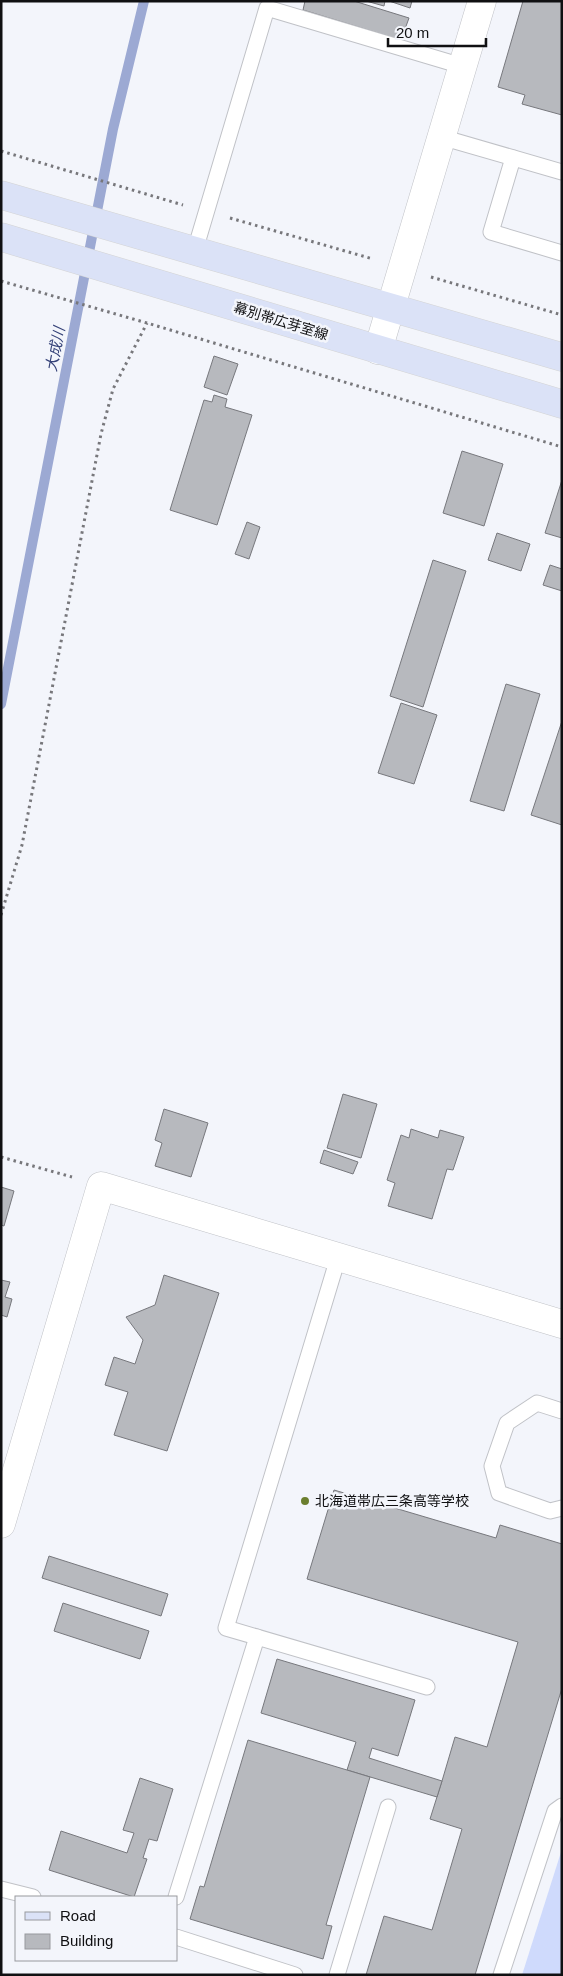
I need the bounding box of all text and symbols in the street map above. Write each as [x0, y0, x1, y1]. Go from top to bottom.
scale bar [388, 15, 486, 47]
text: 20 m [396, 24, 429, 41]
street label: 幕別帯広芽室線 [232, 299, 330, 343]
water label: 大成川 [42, 323, 68, 373]
place label: 北海道帯広三条高等学校 [315, 1493, 469, 1509]
marker: 北海道帯広三条高等学校 [299, 1495, 311, 1507]
legend [15, 1896, 178, 1961]
text: Road [60, 1907, 96, 1924]
text: Building [60, 1932, 113, 1949]

